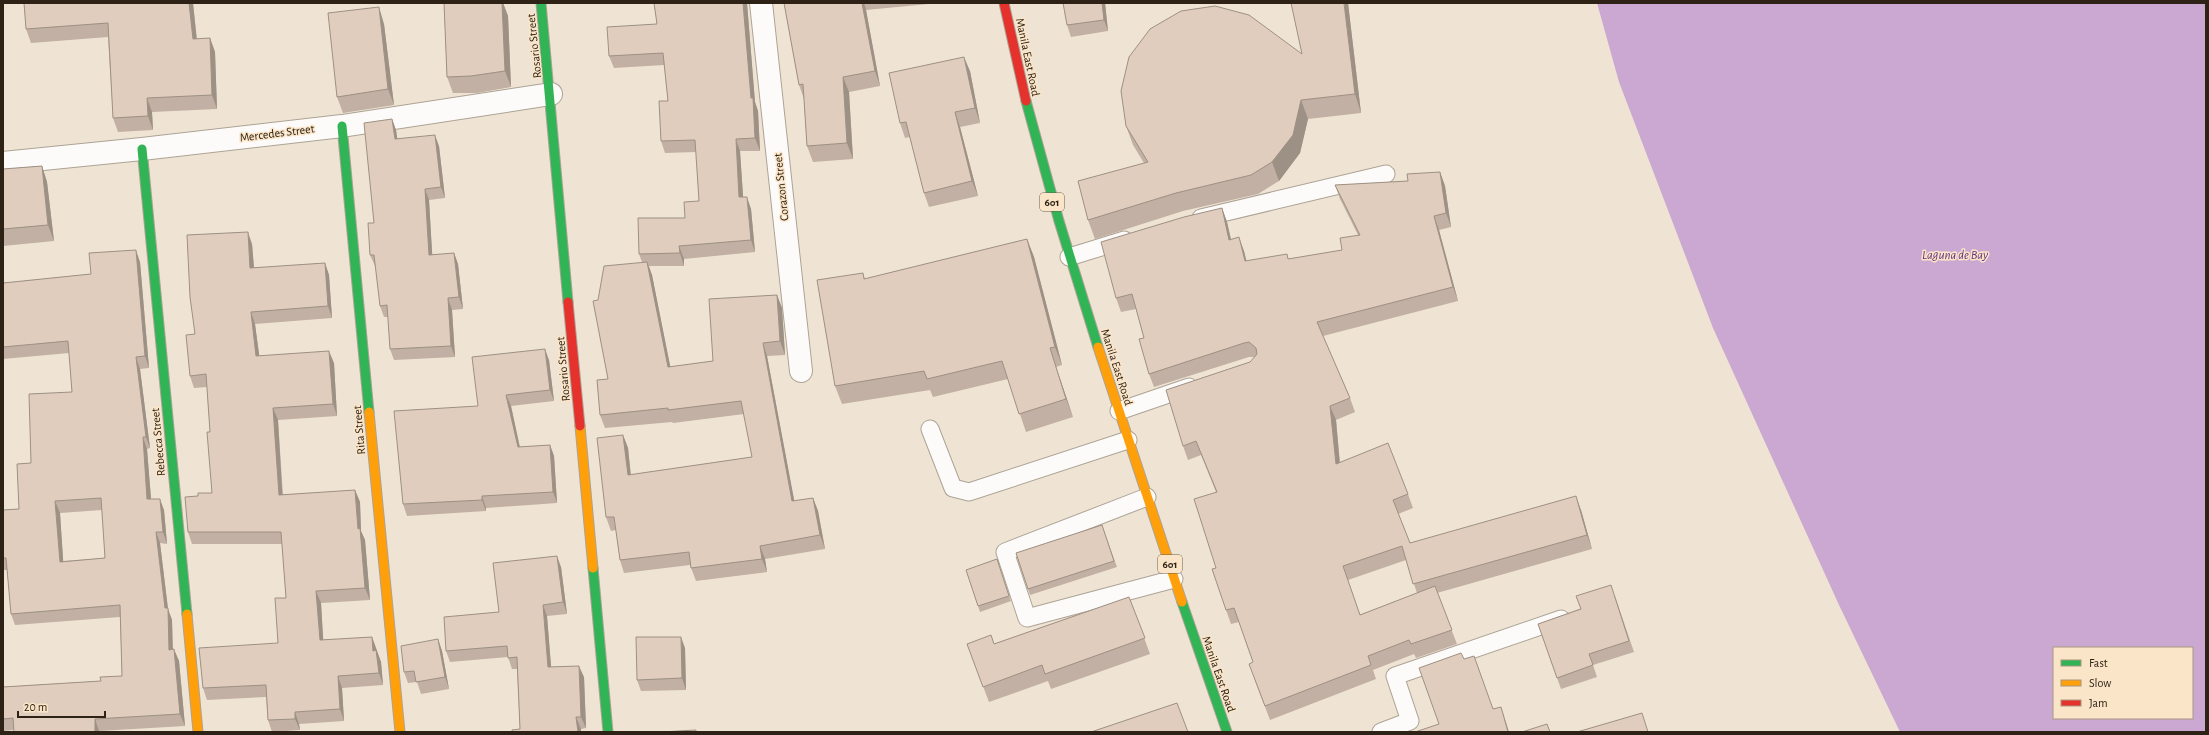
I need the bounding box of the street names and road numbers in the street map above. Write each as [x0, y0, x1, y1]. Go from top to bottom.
street label: Rosario Street [525, 13, 543, 79]
street label: Manila East Road [1014, 17, 1042, 97]
street label: Mercedes Street [239, 122, 315, 144]
street label: Corazon Street [771, 152, 791, 221]
road number: 601 [1040, 193, 1064, 211]
street label: Manila East Road [1099, 327, 1135, 407]
street label: Rosario Street [554, 336, 572, 402]
street label: Rita Street [351, 405, 367, 455]
street label: Rebecca Street [149, 407, 167, 477]
road number: 601 [1158, 555, 1182, 573]
street label: Manila East Road [1200, 634, 1238, 714]

